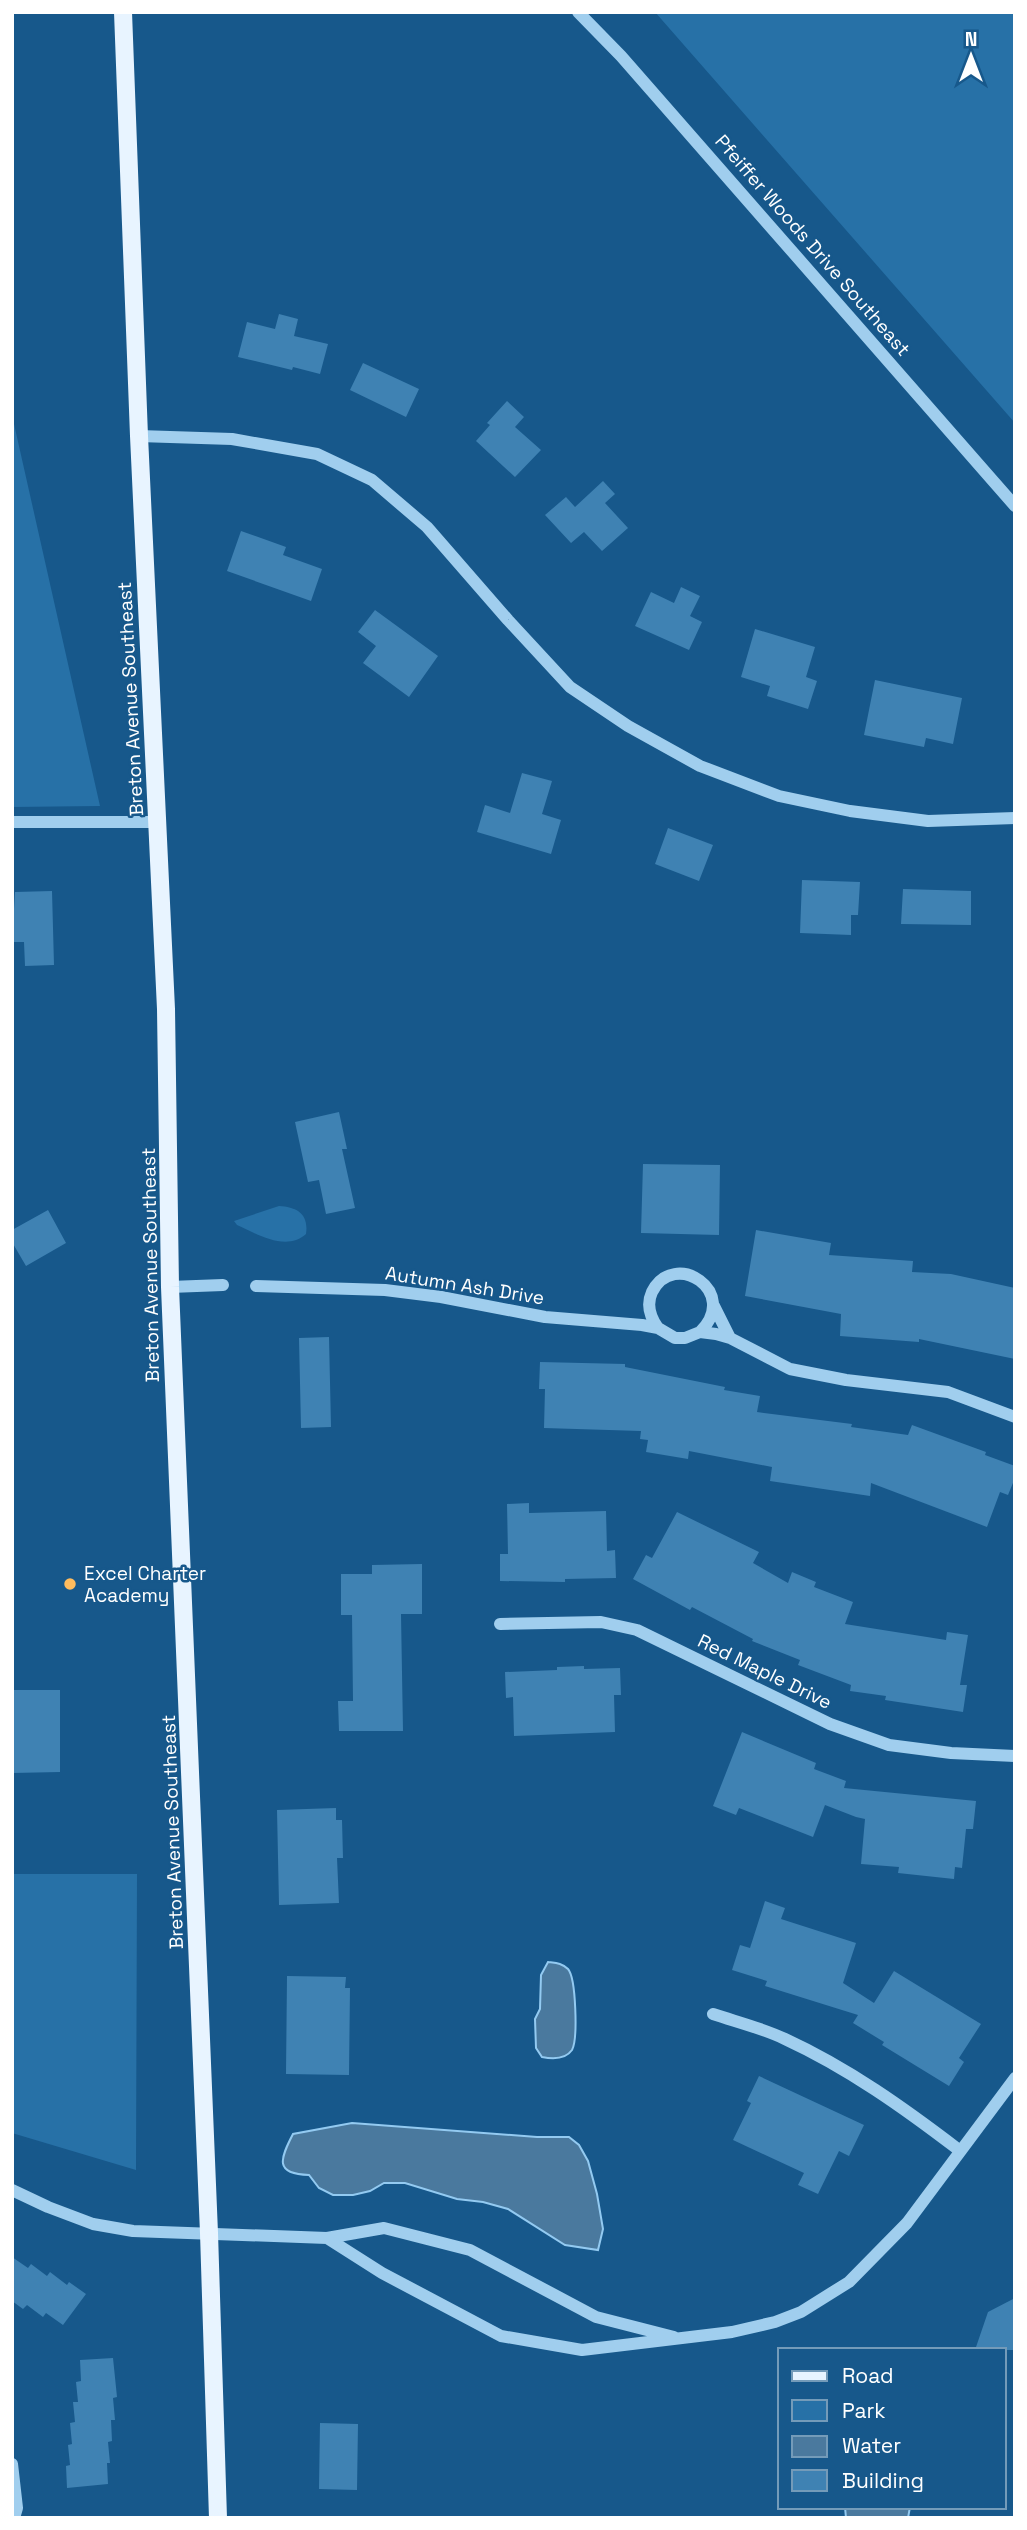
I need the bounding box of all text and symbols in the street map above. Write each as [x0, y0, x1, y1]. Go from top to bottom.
north arrow [936, 21, 1006, 91]
text: N [965, 27, 977, 52]
street label: Pfeiffer Woods Drive Southeast [709, 129, 916, 361]
street label: Breton Avenue Southeast [112, 581, 149, 817]
street label: Breton Avenue Southeast [136, 1147, 165, 1383]
street label: Autumn Ash Drive [384, 1261, 546, 1310]
place label: Excel Charter Academy [84, 1561, 206, 1608]
marker: Excel Charter Academy [62, 1576, 78, 1592]
street label: Red Maple Drive [694, 1628, 836, 1715]
street label: Breton Avenue Southeast [156, 1714, 189, 1950]
legend [778, 2348, 1006, 2509]
text: Road [842, 2362, 894, 2389]
text: Park [842, 2397, 886, 2424]
text: Water [842, 2432, 901, 2459]
text: Building [842, 2467, 924, 2494]

